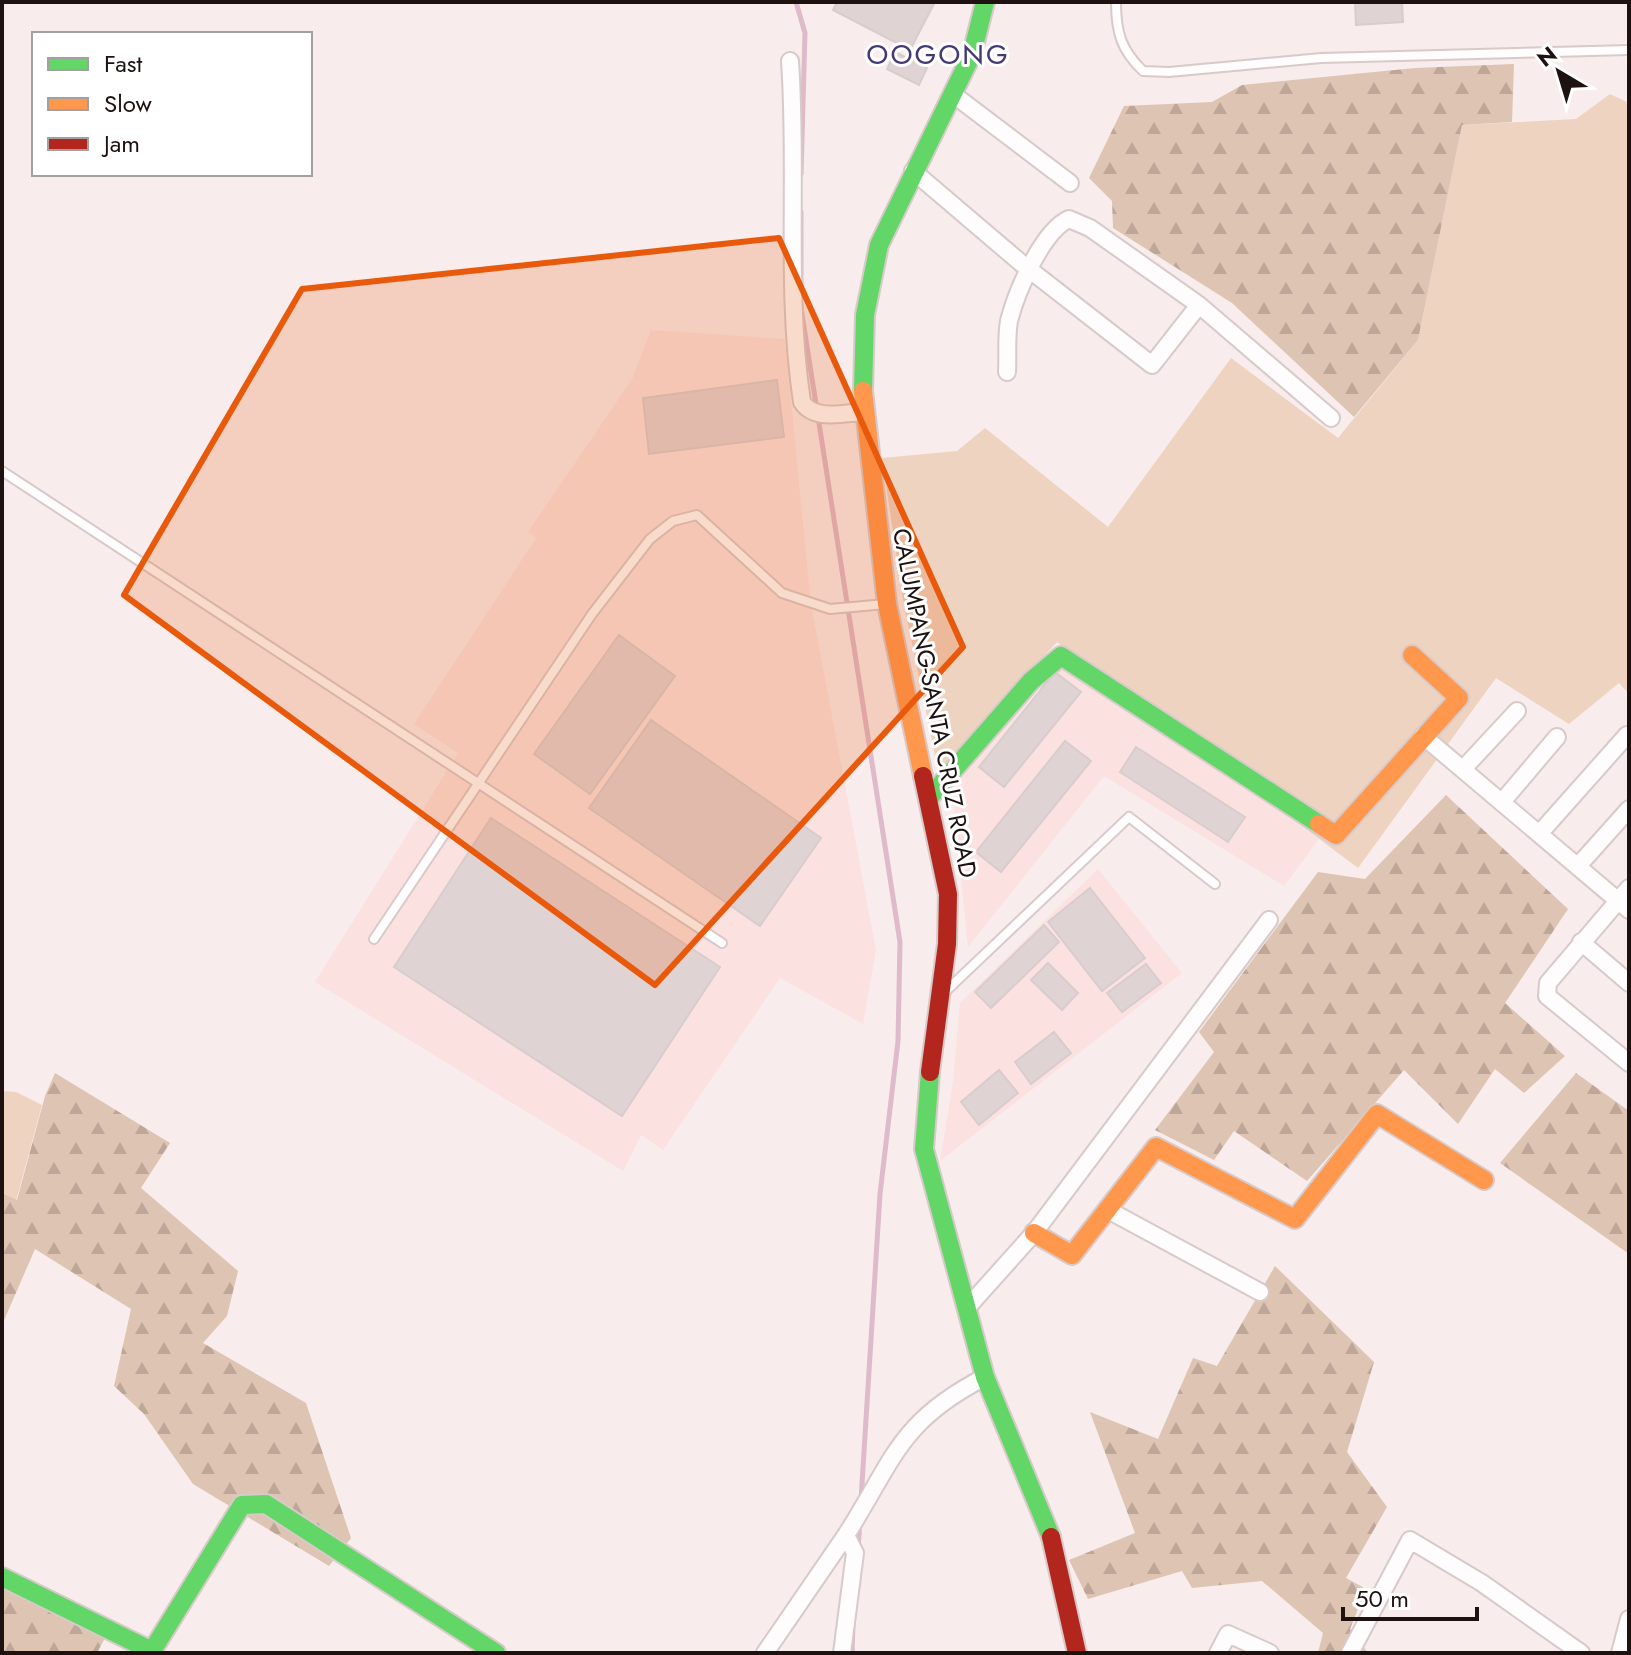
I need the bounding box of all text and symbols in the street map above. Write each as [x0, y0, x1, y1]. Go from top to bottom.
legend [32, 32, 312, 176]
north arrow [1519, 32, 1599, 112]
district label: OOGONG [866, 34, 1010, 75]
text: N [1530, 38, 1563, 74]
text: Fast [104, 46, 142, 81]
text: Slow [104, 86, 152, 121]
text: Jam [101, 126, 140, 161]
street label: CALUMPANG-SANTA CRUZ ROAD [884, 525, 986, 881]
scale bar [1343, 1571, 1477, 1621]
text: 50 m [1355, 1581, 1409, 1616]

